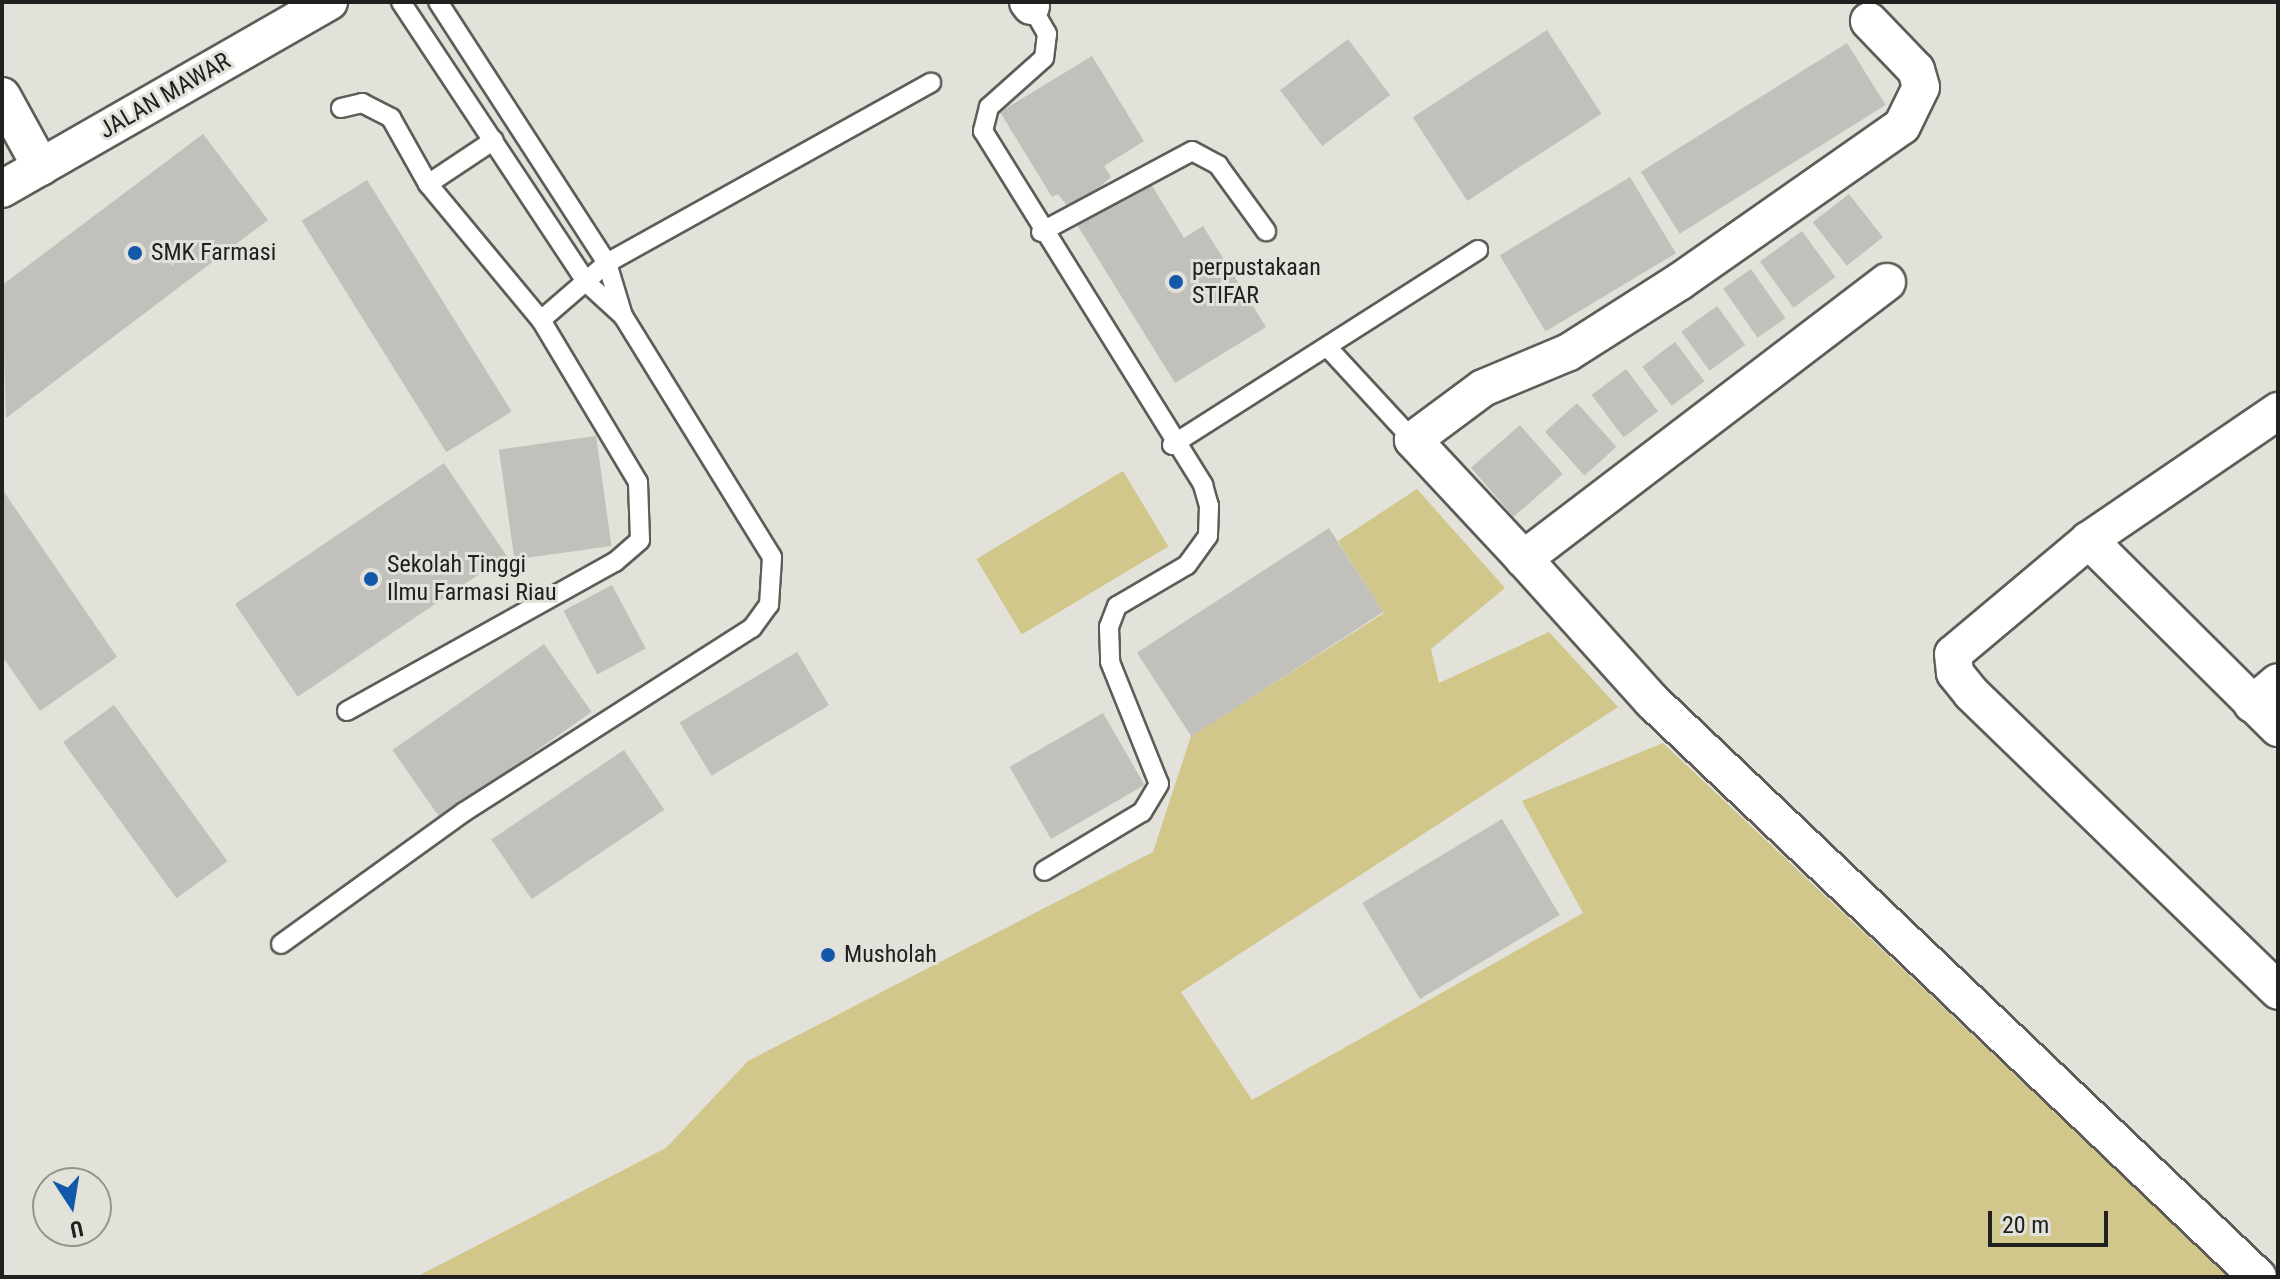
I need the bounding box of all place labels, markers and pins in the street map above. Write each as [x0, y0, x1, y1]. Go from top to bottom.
place label: SMK Farmasi [151, 239, 276, 267]
marker: SMK Farmasi [126, 244, 144, 262]
place label: perpustakaan STIFAR [1192, 254, 1321, 310]
marker: perpustakaan STIFAR [1167, 273, 1185, 291]
place label: Sekolah Tinggi Ilmu Farmasi Riau [387, 551, 557, 607]
marker: Sekolah Tinggi Ilmu Farmasi Riau [362, 570, 380, 588]
place label: Musholah [844, 941, 937, 969]
marker: Musholah [819, 946, 837, 964]

